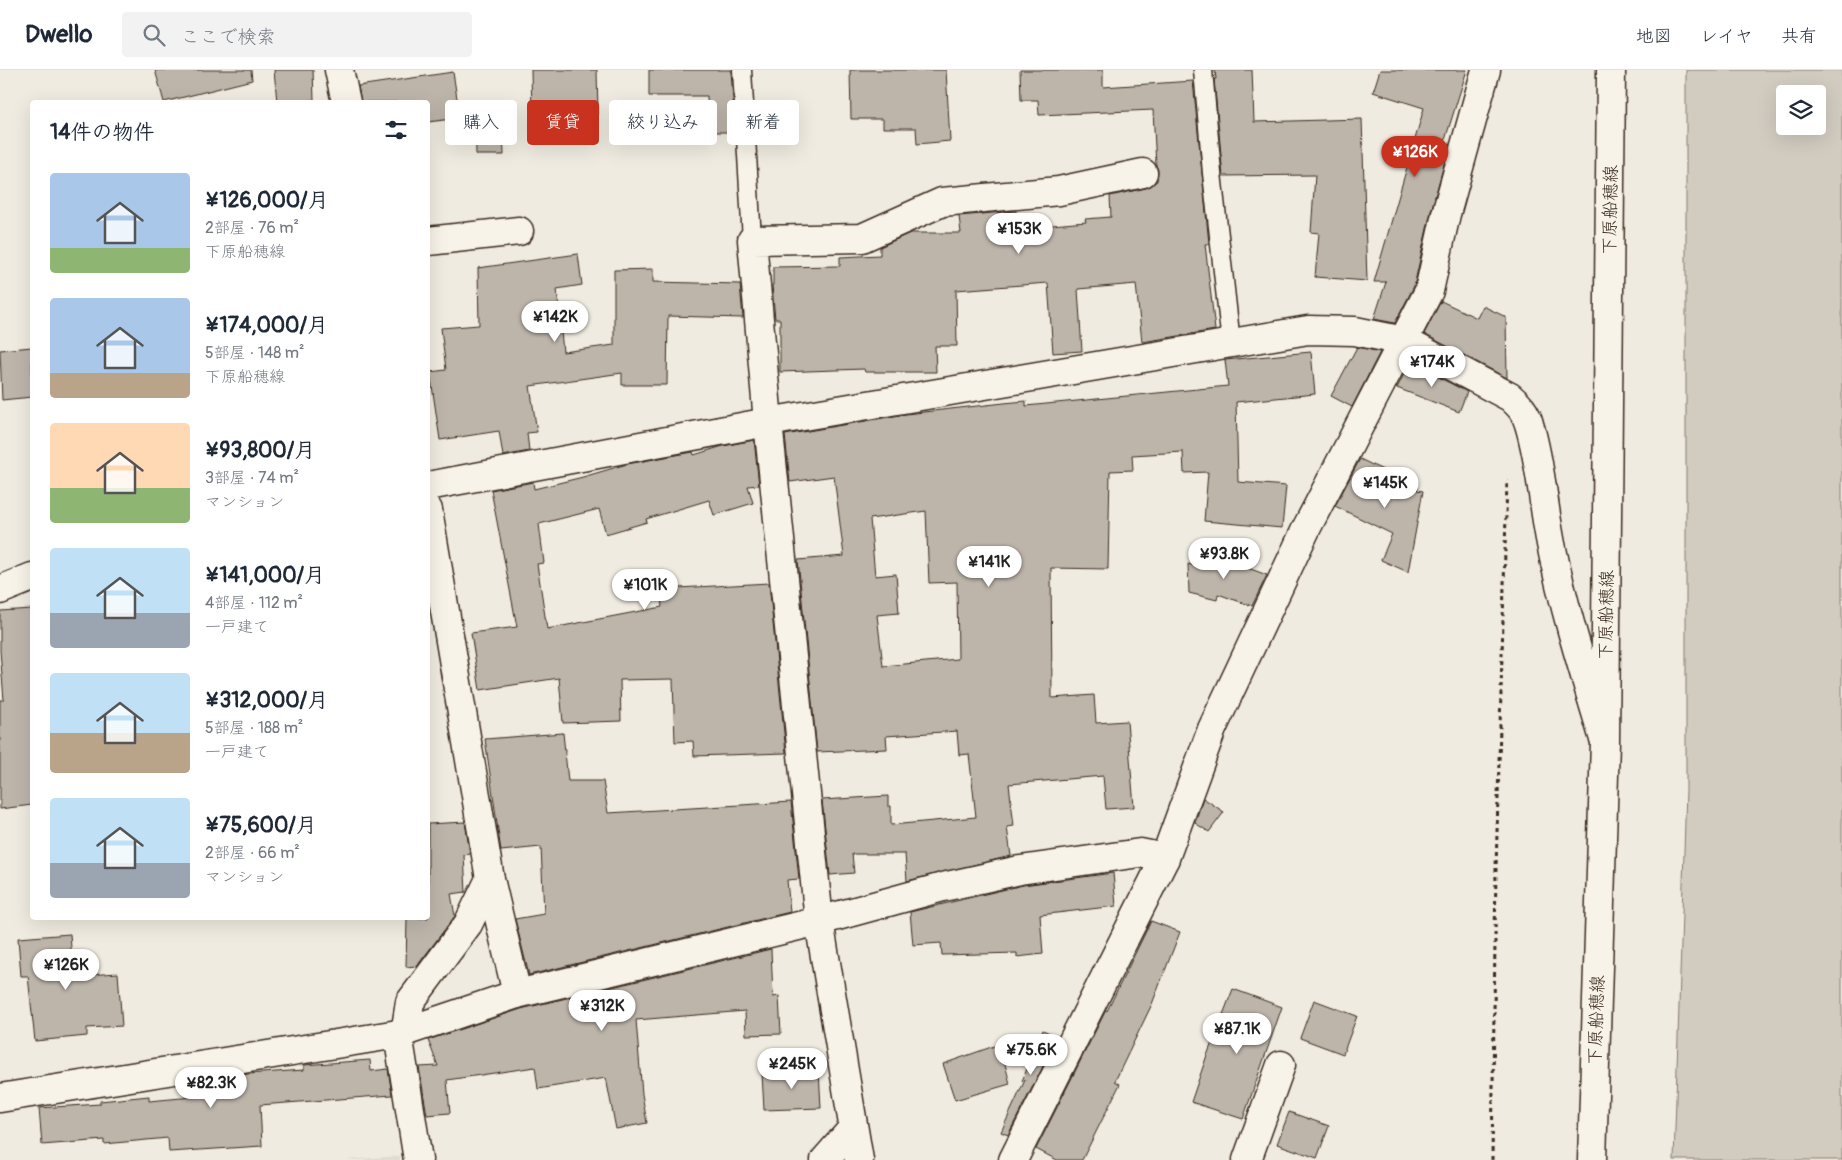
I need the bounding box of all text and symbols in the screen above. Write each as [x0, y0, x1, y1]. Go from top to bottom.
search box [122, 12, 472, 57]
text: Dwello [25, 20, 92, 49]
icon: search [140, 21, 168, 49]
text: ここで検索 [180, 25, 275, 49]
text: 地図 [1636, 25, 1672, 48]
text: レイヤ [1700, 25, 1753, 48]
text: 共有 [1781, 25, 1817, 48]
map controls [1776, 85, 1826, 135]
button: layers [1776, 85, 1826, 135]
chip: 購入 [445, 100, 517, 145]
chip: 賃貸 [527, 100, 599, 145]
chip: 絞り込み [609, 100, 717, 145]
chip: 新着 [727, 100, 799, 145]
icon: filters [382, 116, 410, 144]
text: 14件の物件 [50, 119, 154, 146]
pin: ¥126K [1380, 136, 1450, 178]
text: ¥126K [1392, 142, 1438, 162]
street label: 下原船穂線 [1598, 165, 1623, 255]
text: ¥126,000/月 [205, 187, 329, 214]
icon: home [90, 193, 150, 253]
pin: ¥153K [984, 212, 1054, 255]
text: 2部屋 · 76 m² [205, 218, 299, 238]
text: ¥153K [997, 219, 1041, 239]
text: 下原船穂線 [205, 242, 285, 262]
pin: ¥142K [520, 300, 590, 343]
text: ¥142K [532, 307, 578, 327]
text: ¥174,000/月 [205, 312, 328, 339]
icon: home [90, 318, 150, 378]
text: 5部屋 · 148 m² [205, 343, 305, 363]
pin: ¥174K [1397, 346, 1467, 388]
text: ¥174K [1410, 352, 1454, 372]
text: 下原船穂線 [205, 367, 285, 387]
text: ¥93,800/月 [205, 437, 315, 464]
icon: home [90, 443, 150, 503]
pin: ¥145K [1350, 466, 1420, 509]
text: 3部屋 · 74 m² [205, 468, 299, 488]
text: ¥145K [1363, 473, 1407, 493]
text: マンション [205, 492, 284, 512]
pin: ¥93.8K [1183, 538, 1265, 580]
text: ¥93.8K [1199, 544, 1249, 564]
pin: ¥141K [954, 546, 1024, 588]
text: ¥141K [968, 552, 1010, 572]
text: ¥141,000/月 [205, 562, 325, 589]
icon: home [90, 568, 150, 628]
pin: ¥101K [610, 568, 680, 611]
street label: 下原船穂線 [1594, 570, 1619, 660]
text: ¥101K [623, 575, 667, 595]
text: 4部屋 · 112 m² [205, 593, 303, 613]
text: 一戸建て [205, 617, 269, 637]
text: ¥312,000/月 [205, 687, 328, 714]
icon: home [90, 693, 150, 753]
text: 5部屋 · 188 m² [205, 718, 303, 738]
text: 一戸建て [205, 742, 269, 762]
text: ¥75,600/月 [205, 812, 317, 839]
icon: home [90, 818, 150, 878]
text: 2部屋 · 66 m² [205, 843, 300, 863]
text: マンション [205, 867, 284, 887]
pin: ¥126K [31, 948, 101, 991]
text: ¥126K [43, 955, 89, 975]
street label: 下原船穂線 [1583, 975, 1610, 1065]
pin: ¥312K [567, 990, 637, 1032]
text: ¥312K [580, 996, 624, 1016]
pin: ¥87.1K [1196, 1012, 1278, 1055]
text: ¥87.1K [1213, 1019, 1261, 1039]
pin: ¥75.6K [990, 1034, 1072, 1076]
text: ¥75.6K [1006, 1040, 1056, 1060]
pin: ¥245K [757, 1048, 827, 1090]
text: ¥245K [768, 1054, 816, 1074]
pin: ¥82.3K [170, 1066, 252, 1109]
text: ¥82.3K [186, 1073, 236, 1093]

